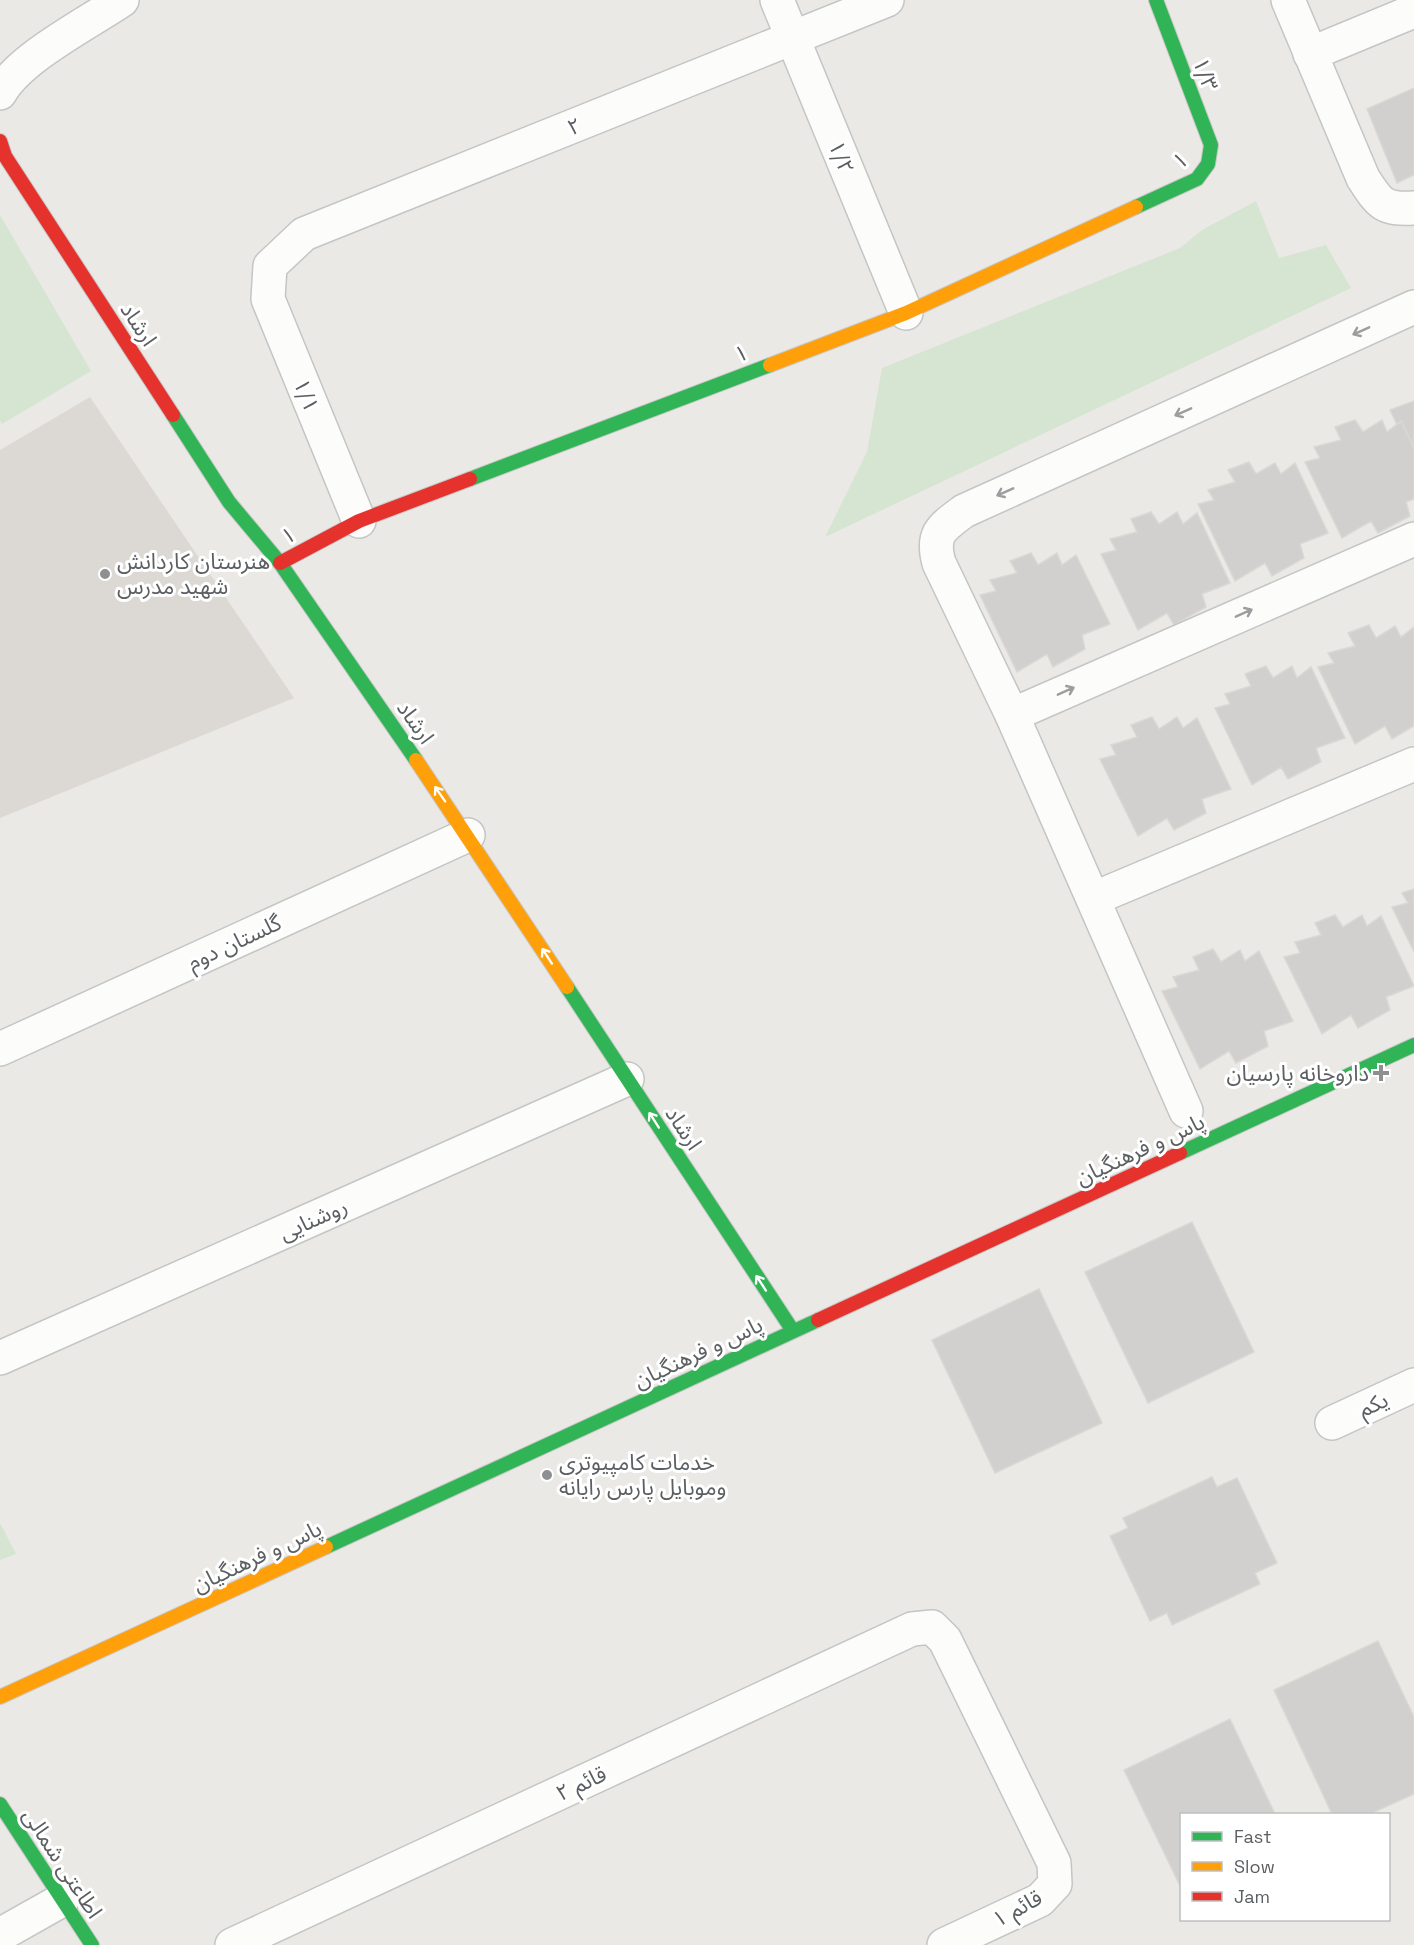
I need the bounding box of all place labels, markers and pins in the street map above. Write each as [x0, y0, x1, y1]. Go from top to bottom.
place label: هنرستان کاردانش شهید مدرس [117, 547, 270, 600]
marker: هنرستان کاردانش شهید مدرس [98, 567, 112, 581]
place label: داروخانه پارسیان [1226, 1059, 1369, 1088]
marker: داروخانه پارسیان [1374, 1066, 1388, 1080]
place label: خدمات کامپیوتری وموبایل پارس رایانه [559, 1448, 726, 1502]
marker: خدمات کامپیوتری وموبایل پارس رایانه [540, 1468, 554, 1482]

